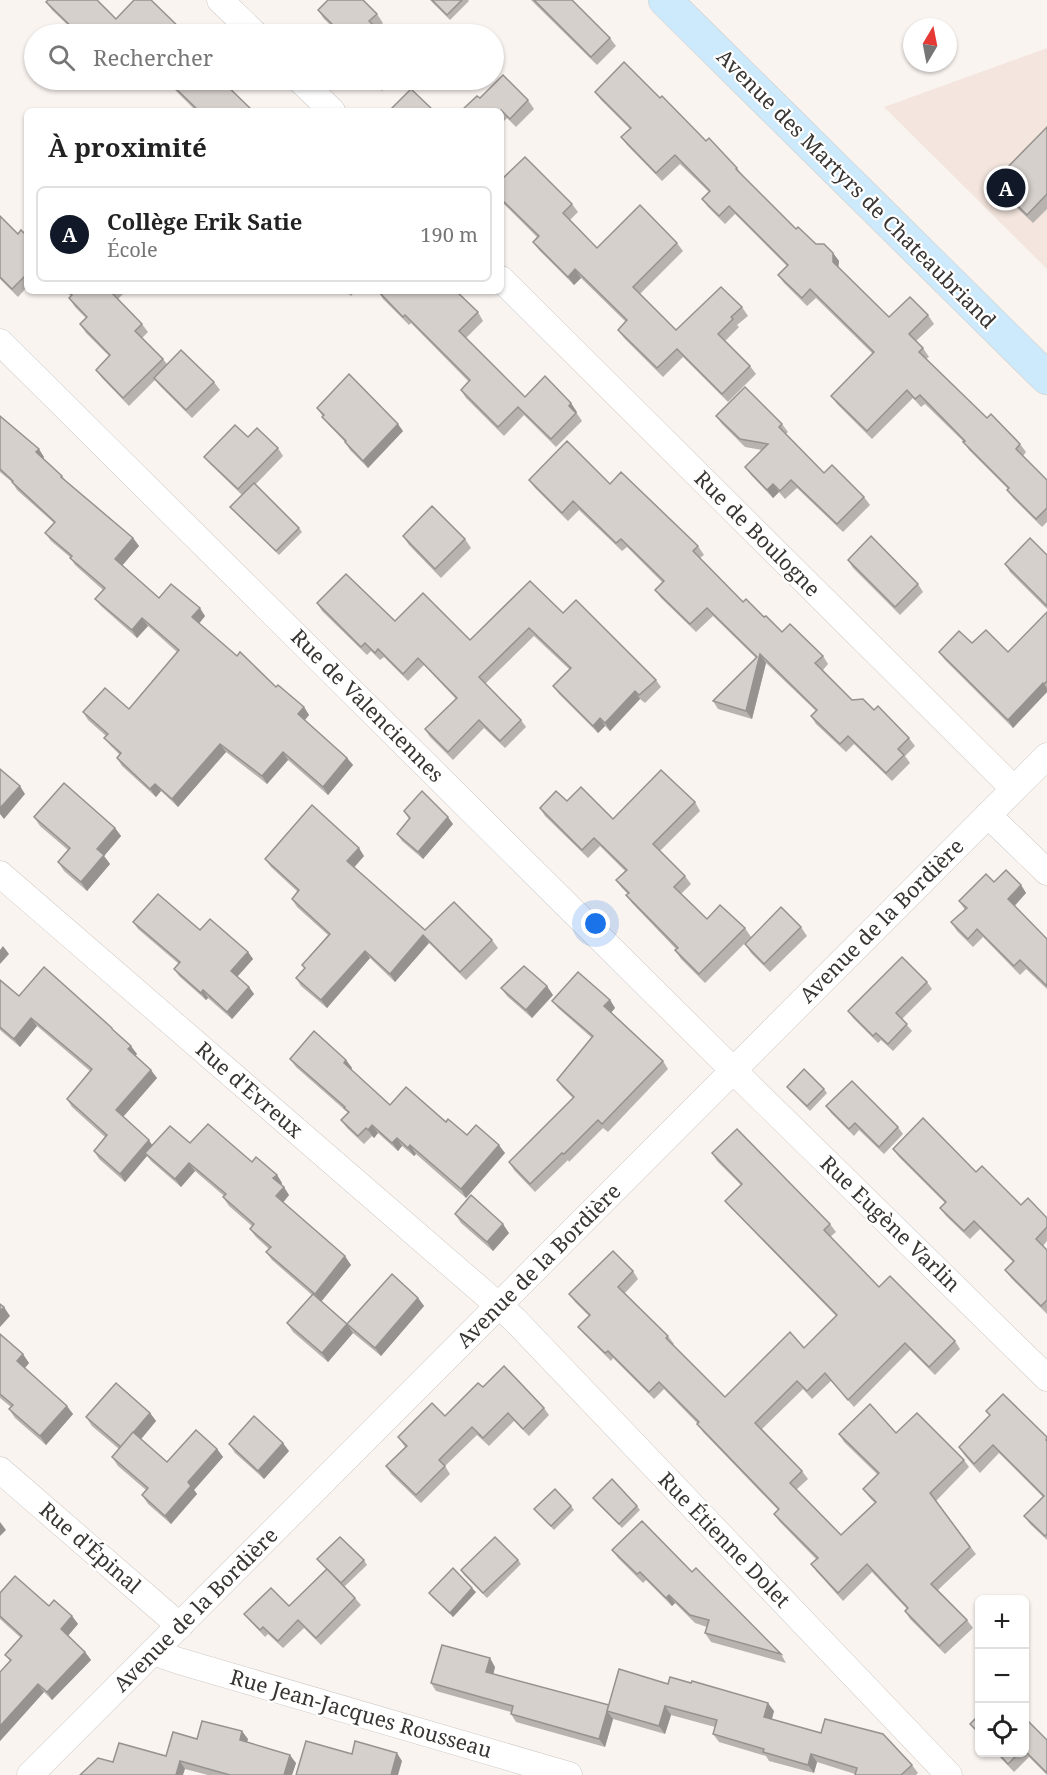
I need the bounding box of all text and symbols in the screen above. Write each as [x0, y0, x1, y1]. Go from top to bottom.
north arrow [903, 18, 957, 72]
search box [24, 24, 504, 90]
icon: search [45, 41, 78, 74]
text: Rechercher [93, 42, 213, 72]
street label: Avenue des Martyrs de Chateaubriand [711, 43, 1003, 334]
text: À proximité [48, 129, 207, 165]
pin: A [986, 166, 1026, 210]
text: Collège Erik Satie [107, 206, 302, 236]
text: A [62, 221, 77, 248]
text: 190 m [420, 221, 478, 248]
text: École [107, 236, 158, 263]
street label: Rue de Boulogne [689, 464, 827, 602]
street label: Rue de Valenciennes [285, 623, 450, 788]
street label: Avenue de la Bordière [793, 832, 970, 1009]
your location [581, 909, 610, 938]
street label: Rue d'Evreux [190, 1035, 310, 1144]
street label: Rue Eugène Varlin [815, 1149, 967, 1297]
street label: Avenue de la Bordière [450, 1177, 627, 1354]
street label: Rue Étienne Dolet [653, 1465, 797, 1613]
street label: Rue d'Épinal [34, 1495, 148, 1599]
street label: Avenue de la Bordière [107, 1521, 284, 1698]
map controls [975, 1595, 1029, 1757]
button: + [975, 1595, 1029, 1649]
button: − [975, 1649, 1029, 1703]
street label: Rue Jean-Jacques Rousseau [227, 1662, 495, 1764]
button: locate [975, 1703, 1029, 1757]

